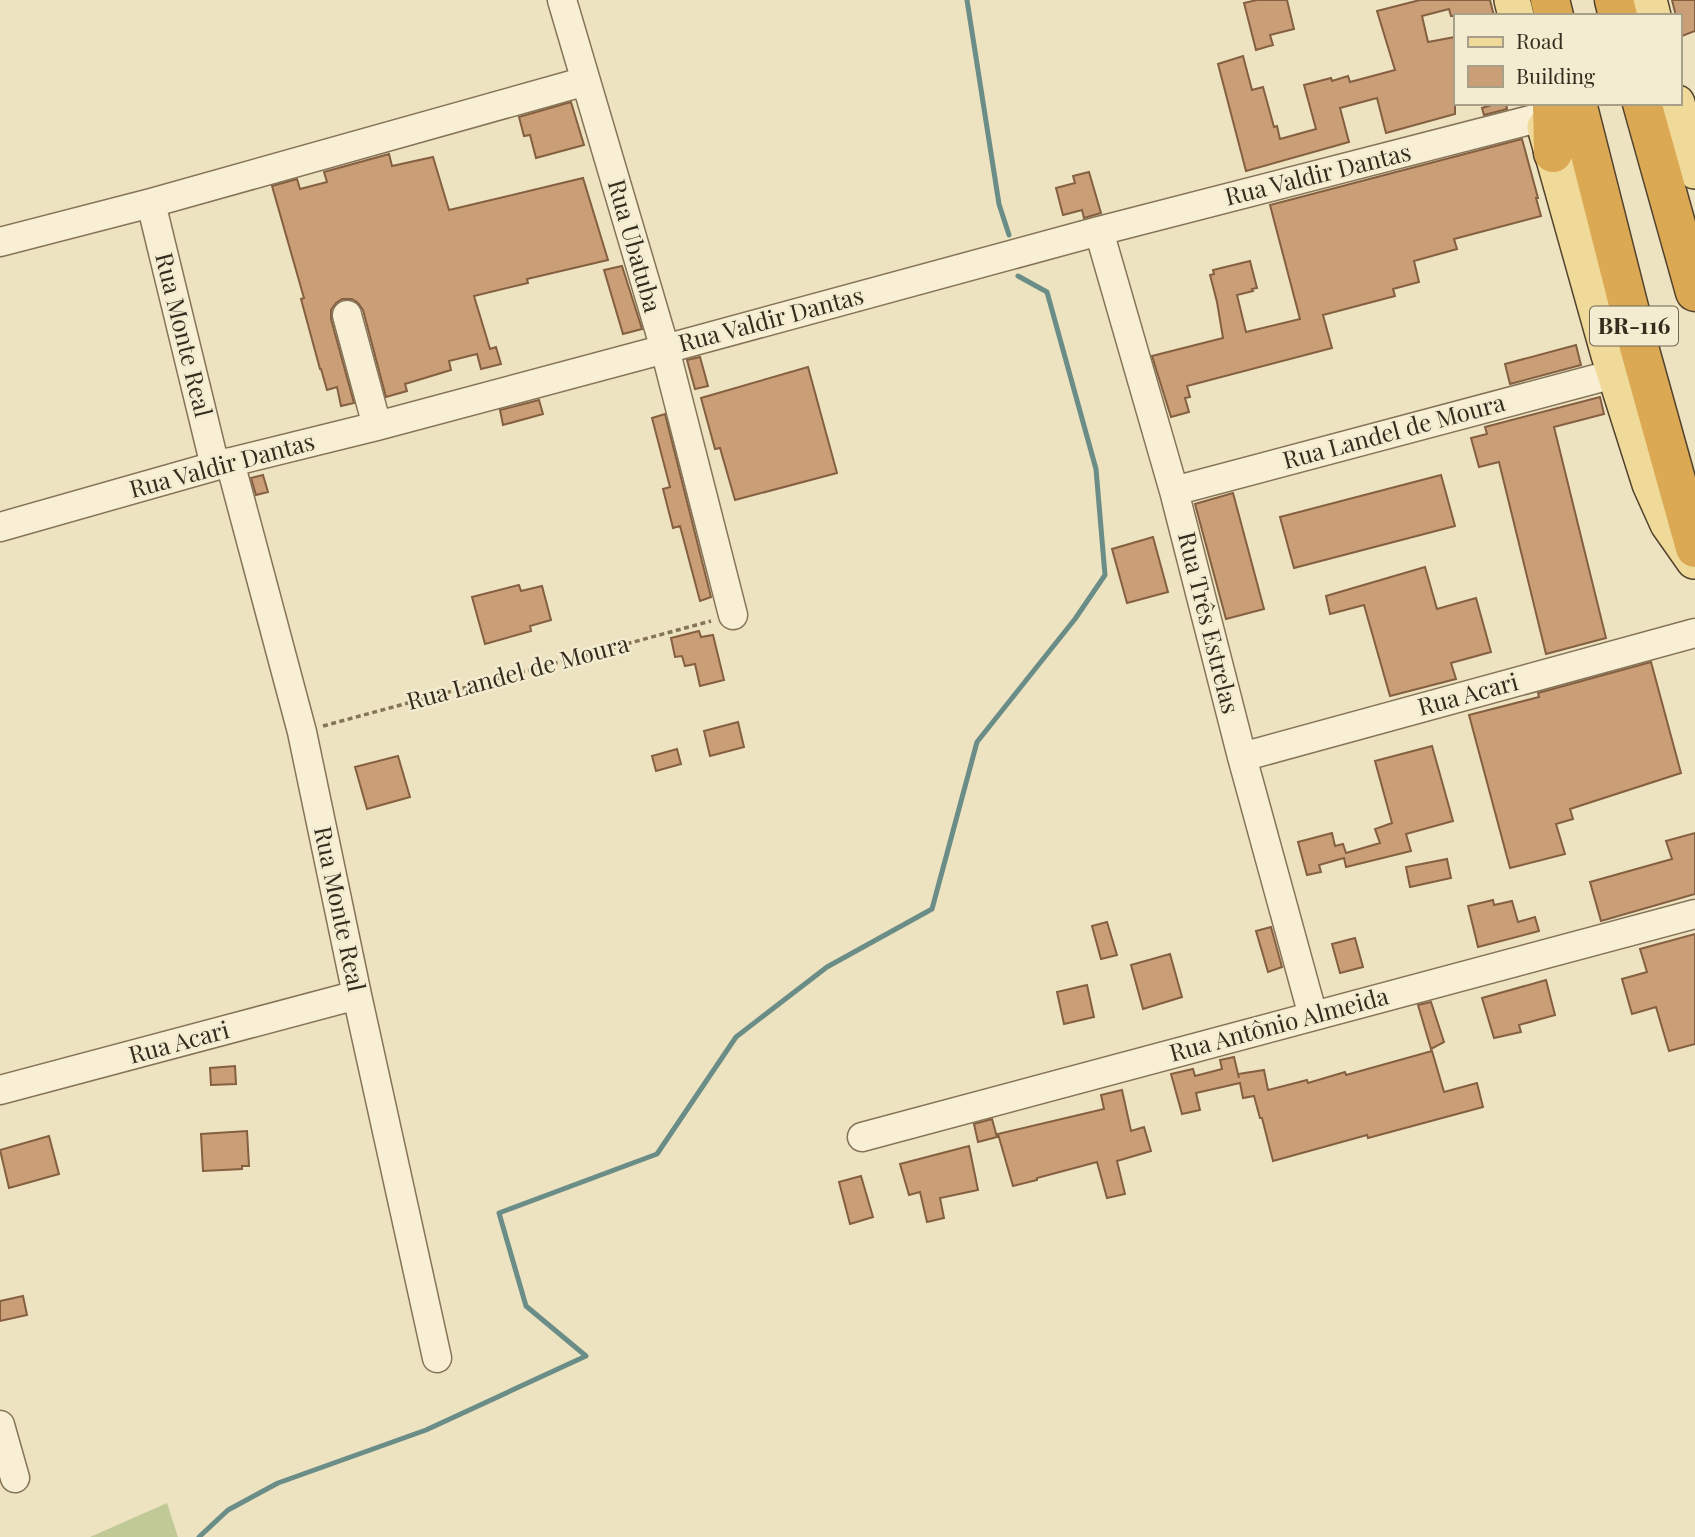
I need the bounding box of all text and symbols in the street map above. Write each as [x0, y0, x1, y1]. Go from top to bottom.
legend [1454, 14, 1681, 105]
text: Road [1516, 26, 1564, 54]
text: Building [1516, 61, 1595, 89]
street label: Rua Valdir Dantas [1221, 135, 1414, 212]
street label: Rua Ubatuba [602, 175, 670, 316]
street label: Rua Monte Real [149, 249, 221, 420]
street label: Rua Valdir Dantas [674, 278, 867, 358]
road number: BR-116 [1590, 306, 1678, 346]
street label: Rua Landel de Moura [1279, 385, 1508, 475]
street label: Rua Valdir Dantas [125, 424, 318, 504]
street label: Rua Três Estrelas [1172, 528, 1248, 717]
street label: Rua Landel de Moura [403, 626, 632, 716]
street label: Rua Acari [1414, 664, 1521, 722]
street label: Rua Monte Real [308, 823, 374, 994]
street label: Rua Antônio Almeida [1165, 978, 1392, 1068]
street label: Rua Acari [125, 1012, 232, 1070]

